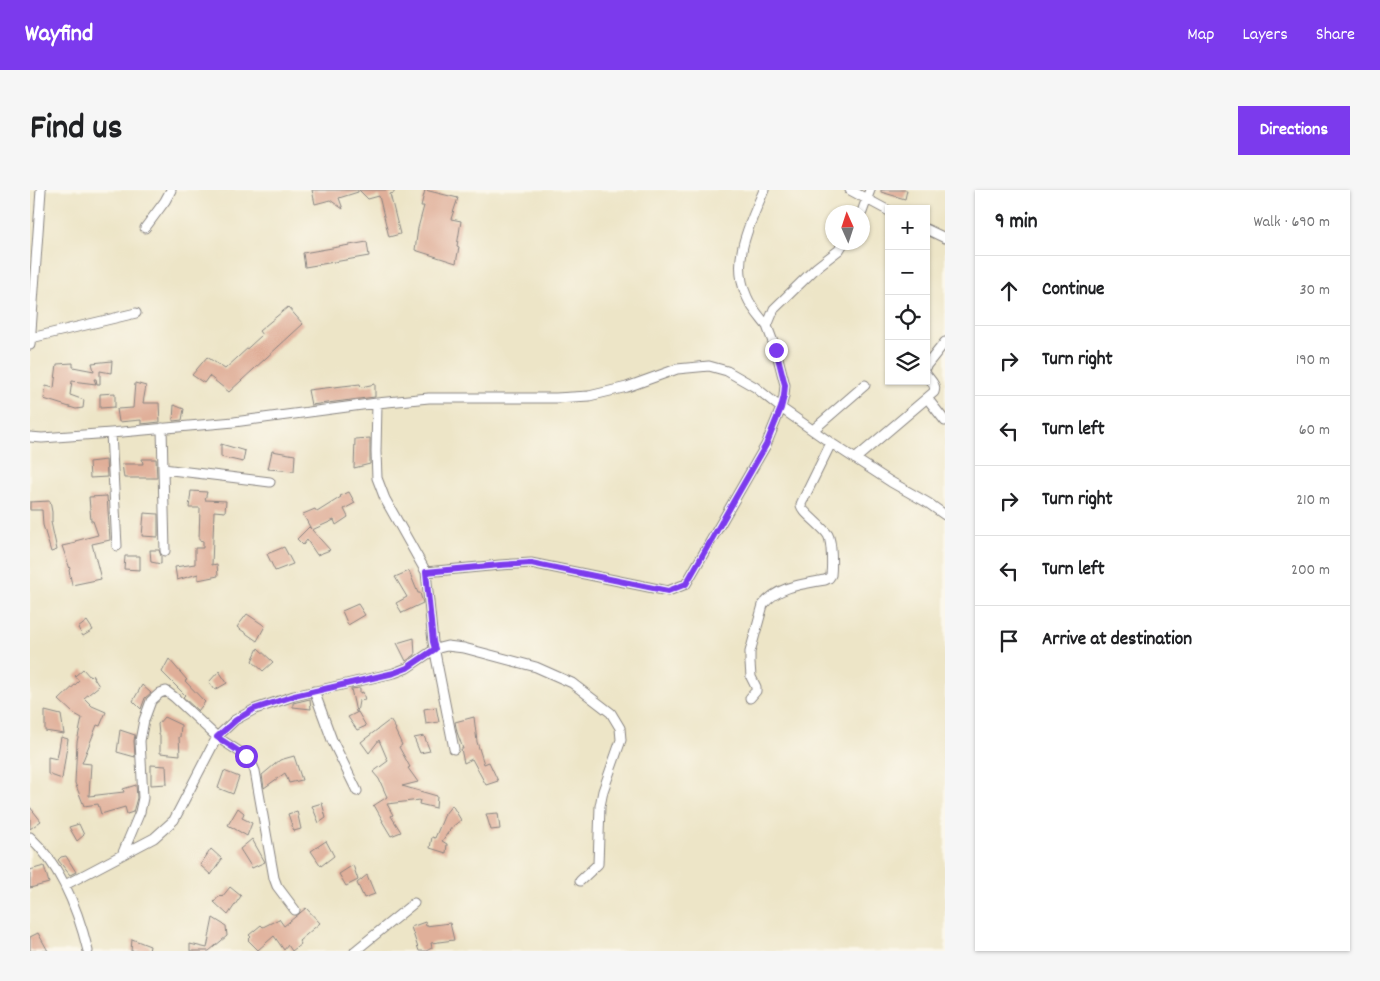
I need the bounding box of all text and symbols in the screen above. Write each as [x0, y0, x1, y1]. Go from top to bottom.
text: Wayfind [25, 18, 93, 52]
text: Map [1187, 23, 1214, 48]
text: Layers [1242, 23, 1288, 48]
text: Share [1316, 23, 1355, 48]
text: Find us [30, 105, 122, 155]
button: Directions [1238, 106, 1350, 155]
north arrow [825, 205, 870, 250]
map controls [885, 205, 930, 385]
button: + [885, 205, 930, 250]
text: 9 min [995, 208, 1037, 238]
text: Walk · 690 m [1253, 211, 1330, 234]
button: − [885, 250, 930, 295]
icon: ahead [995, 277, 1023, 305]
text: Continue [1042, 277, 1104, 304]
text: 30 m [1300, 279, 1330, 302]
button: locate [885, 295, 930, 340]
route end [765, 339, 788, 362]
button: layers [885, 340, 930, 385]
icon: right [995, 347, 1023, 375]
text: Turn right [1042, 347, 1113, 374]
text: 190 m [1296, 349, 1330, 372]
icon: left [995, 417, 1023, 445]
text: Turn left [1042, 417, 1105, 444]
text: 60 m [1299, 419, 1330, 442]
icon: right [995, 487, 1023, 515]
text: Turn right [1042, 487, 1113, 514]
text: 210 m [1296, 489, 1330, 512]
icon: left [995, 557, 1023, 585]
text: Turn left [1042, 557, 1105, 584]
text: 200 m [1291, 559, 1330, 582]
icon: arrive [995, 627, 1023, 655]
text: Arrive at destination [1042, 627, 1192, 654]
route start [235, 745, 258, 768]

